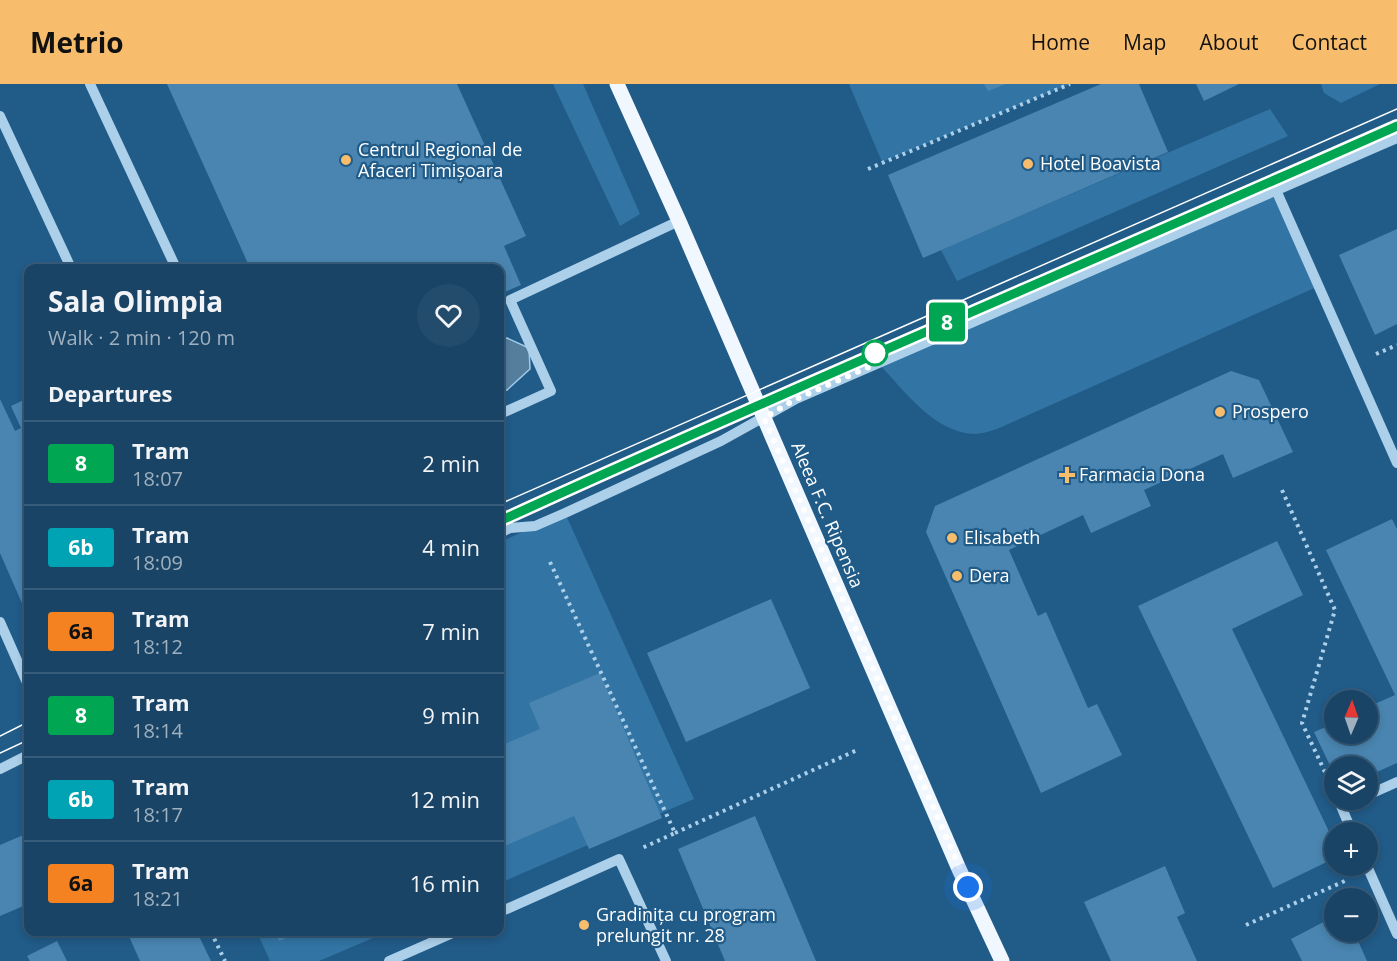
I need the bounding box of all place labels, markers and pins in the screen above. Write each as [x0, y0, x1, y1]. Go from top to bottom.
place label: Centrul Regional de Afaceri Timișoara [358, 137, 522, 182]
place label: Hotel Boavista [1040, 151, 1161, 175]
marker: Centrul Regional de Afaceri Timișoara [339, 153, 353, 167]
marker: Hotel Boavista [1021, 157, 1035, 171]
unlabelled marker [862, 340, 888, 366]
place label: Prospero [1232, 399, 1309, 423]
marker: Prospero [1213, 405, 1227, 419]
place label: Farmacia Dona [1079, 462, 1205, 486]
marker: Farmacia Dona [1060, 468, 1074, 482]
place label: Elisabeth [964, 525, 1040, 549]
marker: Elisabeth [945, 531, 959, 545]
place label: Dera [969, 563, 1010, 587]
marker: Dera [950, 569, 964, 583]
place label: Gradinița cu program prelungit nr. 28 [596, 902, 776, 947]
marker: Gradinița cu program prelungit nr. 28 [577, 918, 591, 932]

